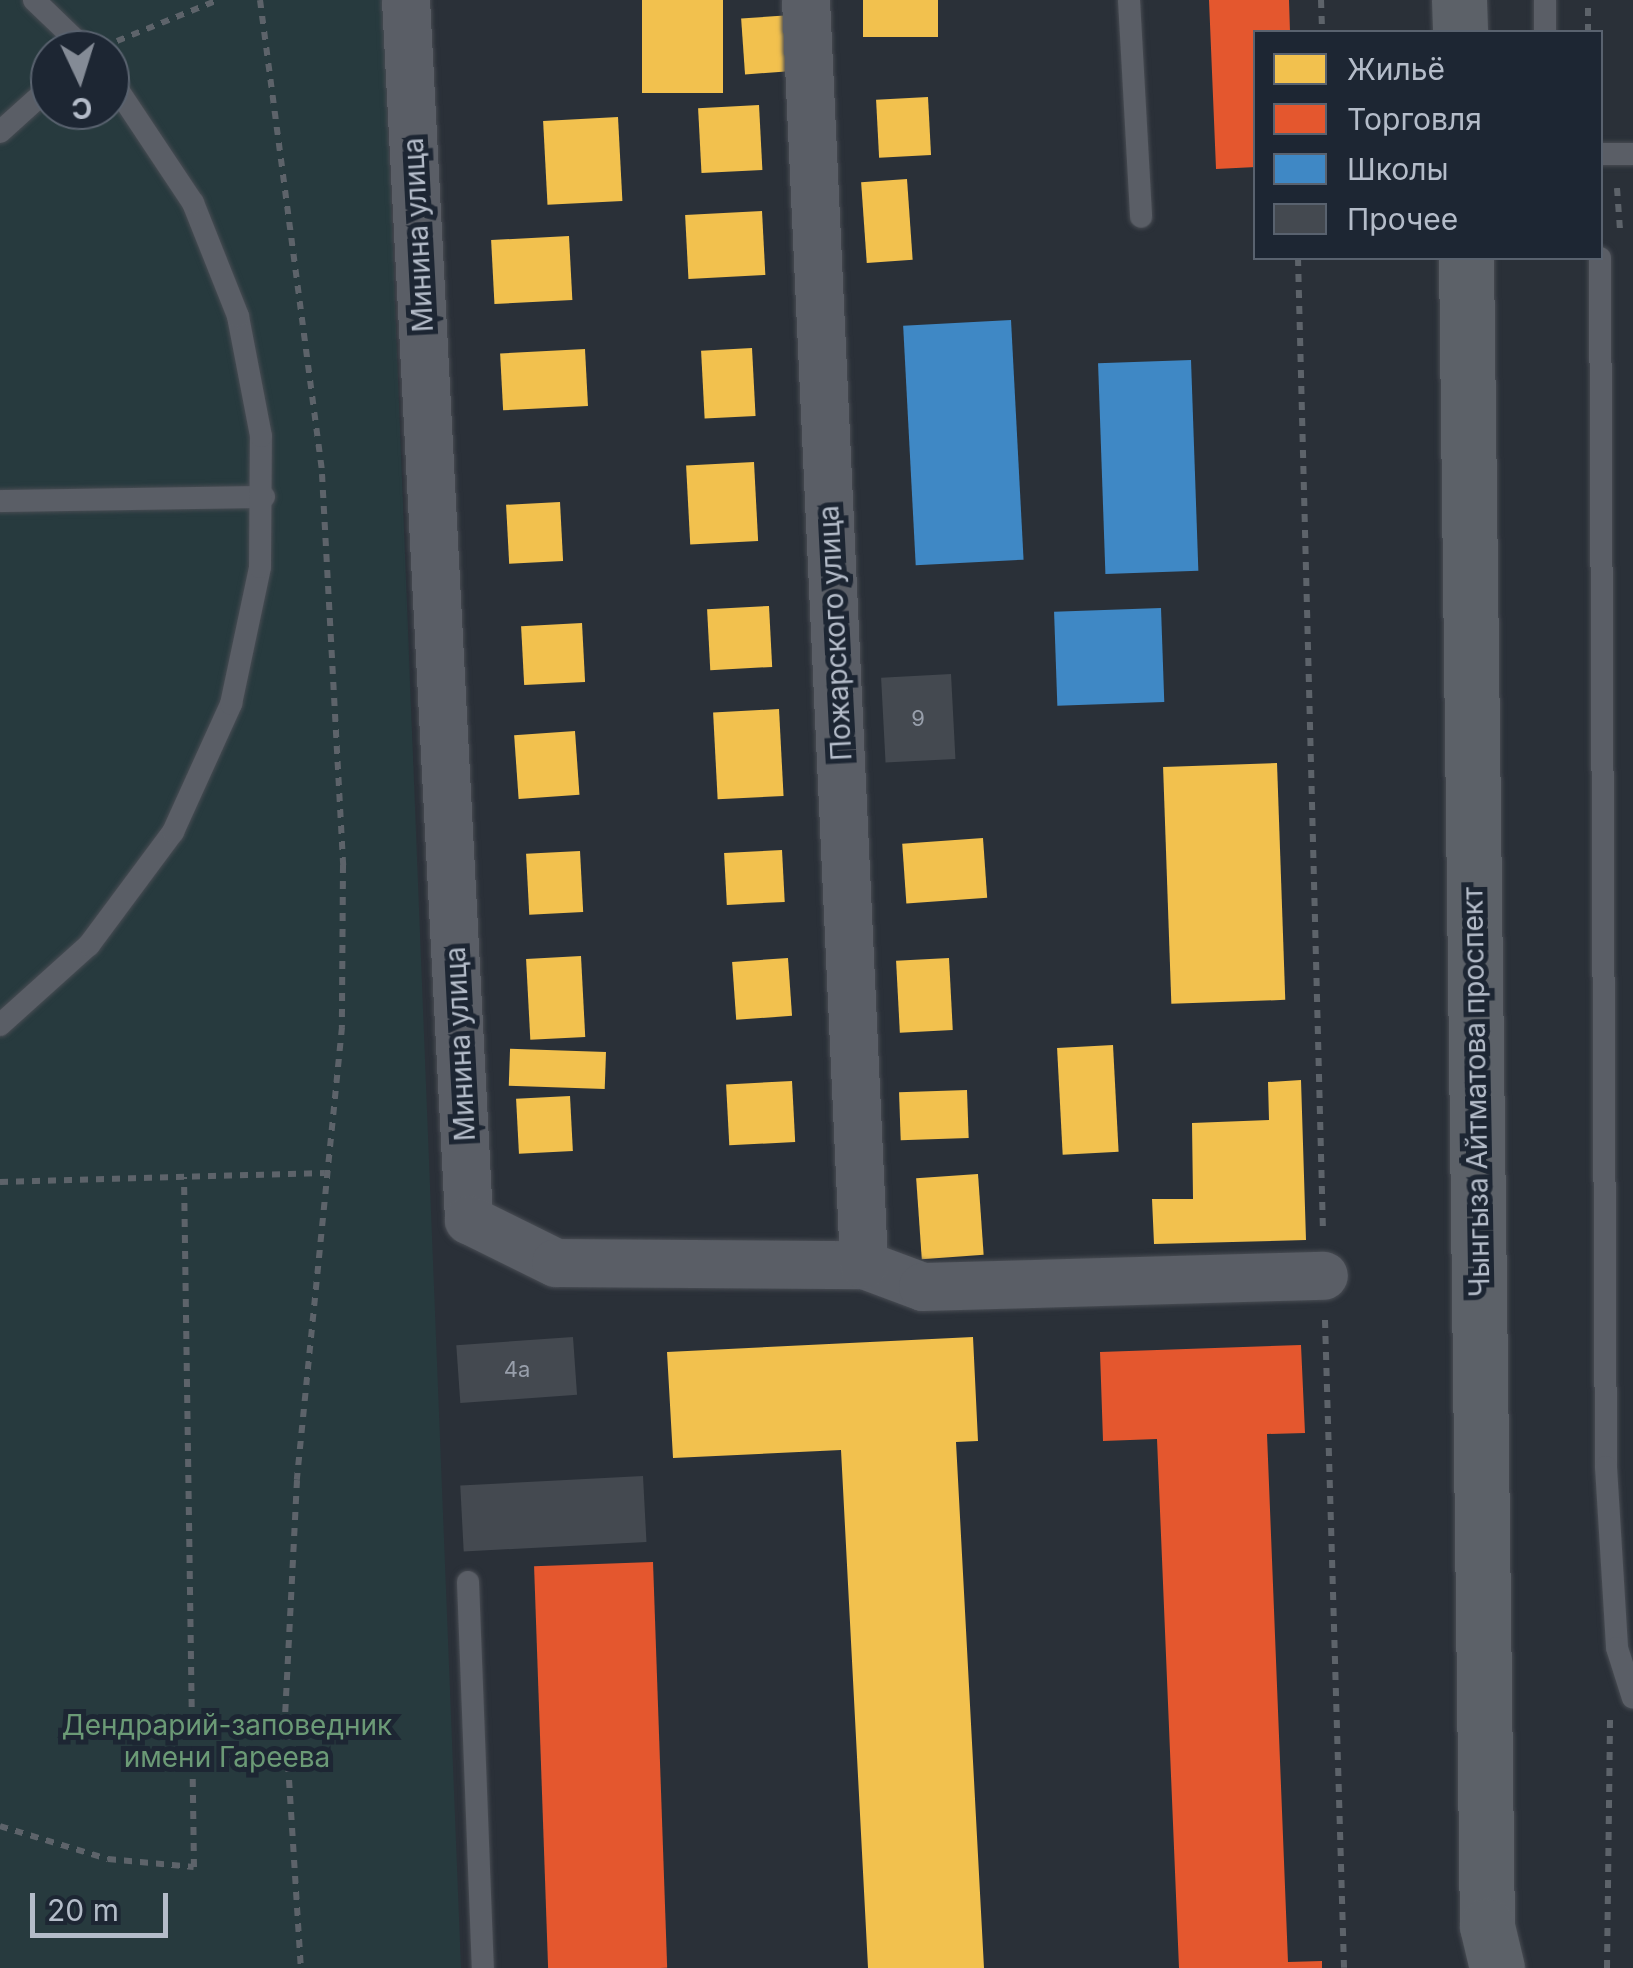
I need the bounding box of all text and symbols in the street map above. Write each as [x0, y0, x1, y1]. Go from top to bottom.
north arrow [30, 30, 130, 130]
legend [1253, 30, 1603, 260]
text: Жильё [1347, 51, 1445, 87]
text: С [70, 90, 93, 126]
text: Торговля [1347, 101, 1482, 137]
street label: Минина улица [396, 137, 440, 333]
text: Школы [1347, 151, 1449, 187]
text: Прочее [1347, 201, 1458, 237]
street label: Пожарского улица [812, 504, 858, 762]
house number: 9 [911, 706, 925, 732]
street label: Чынгыза Айтматова проспект [1456, 887, 1496, 1297]
street label: Минина улица [438, 946, 482, 1142]
house number: 4а [504, 1357, 530, 1383]
park label: Дендрарий-заповедник имени Гареева [62, 1708, 392, 1774]
scale bar [35, 1873, 172, 1935]
text: 20 m [47, 1892, 119, 1928]

